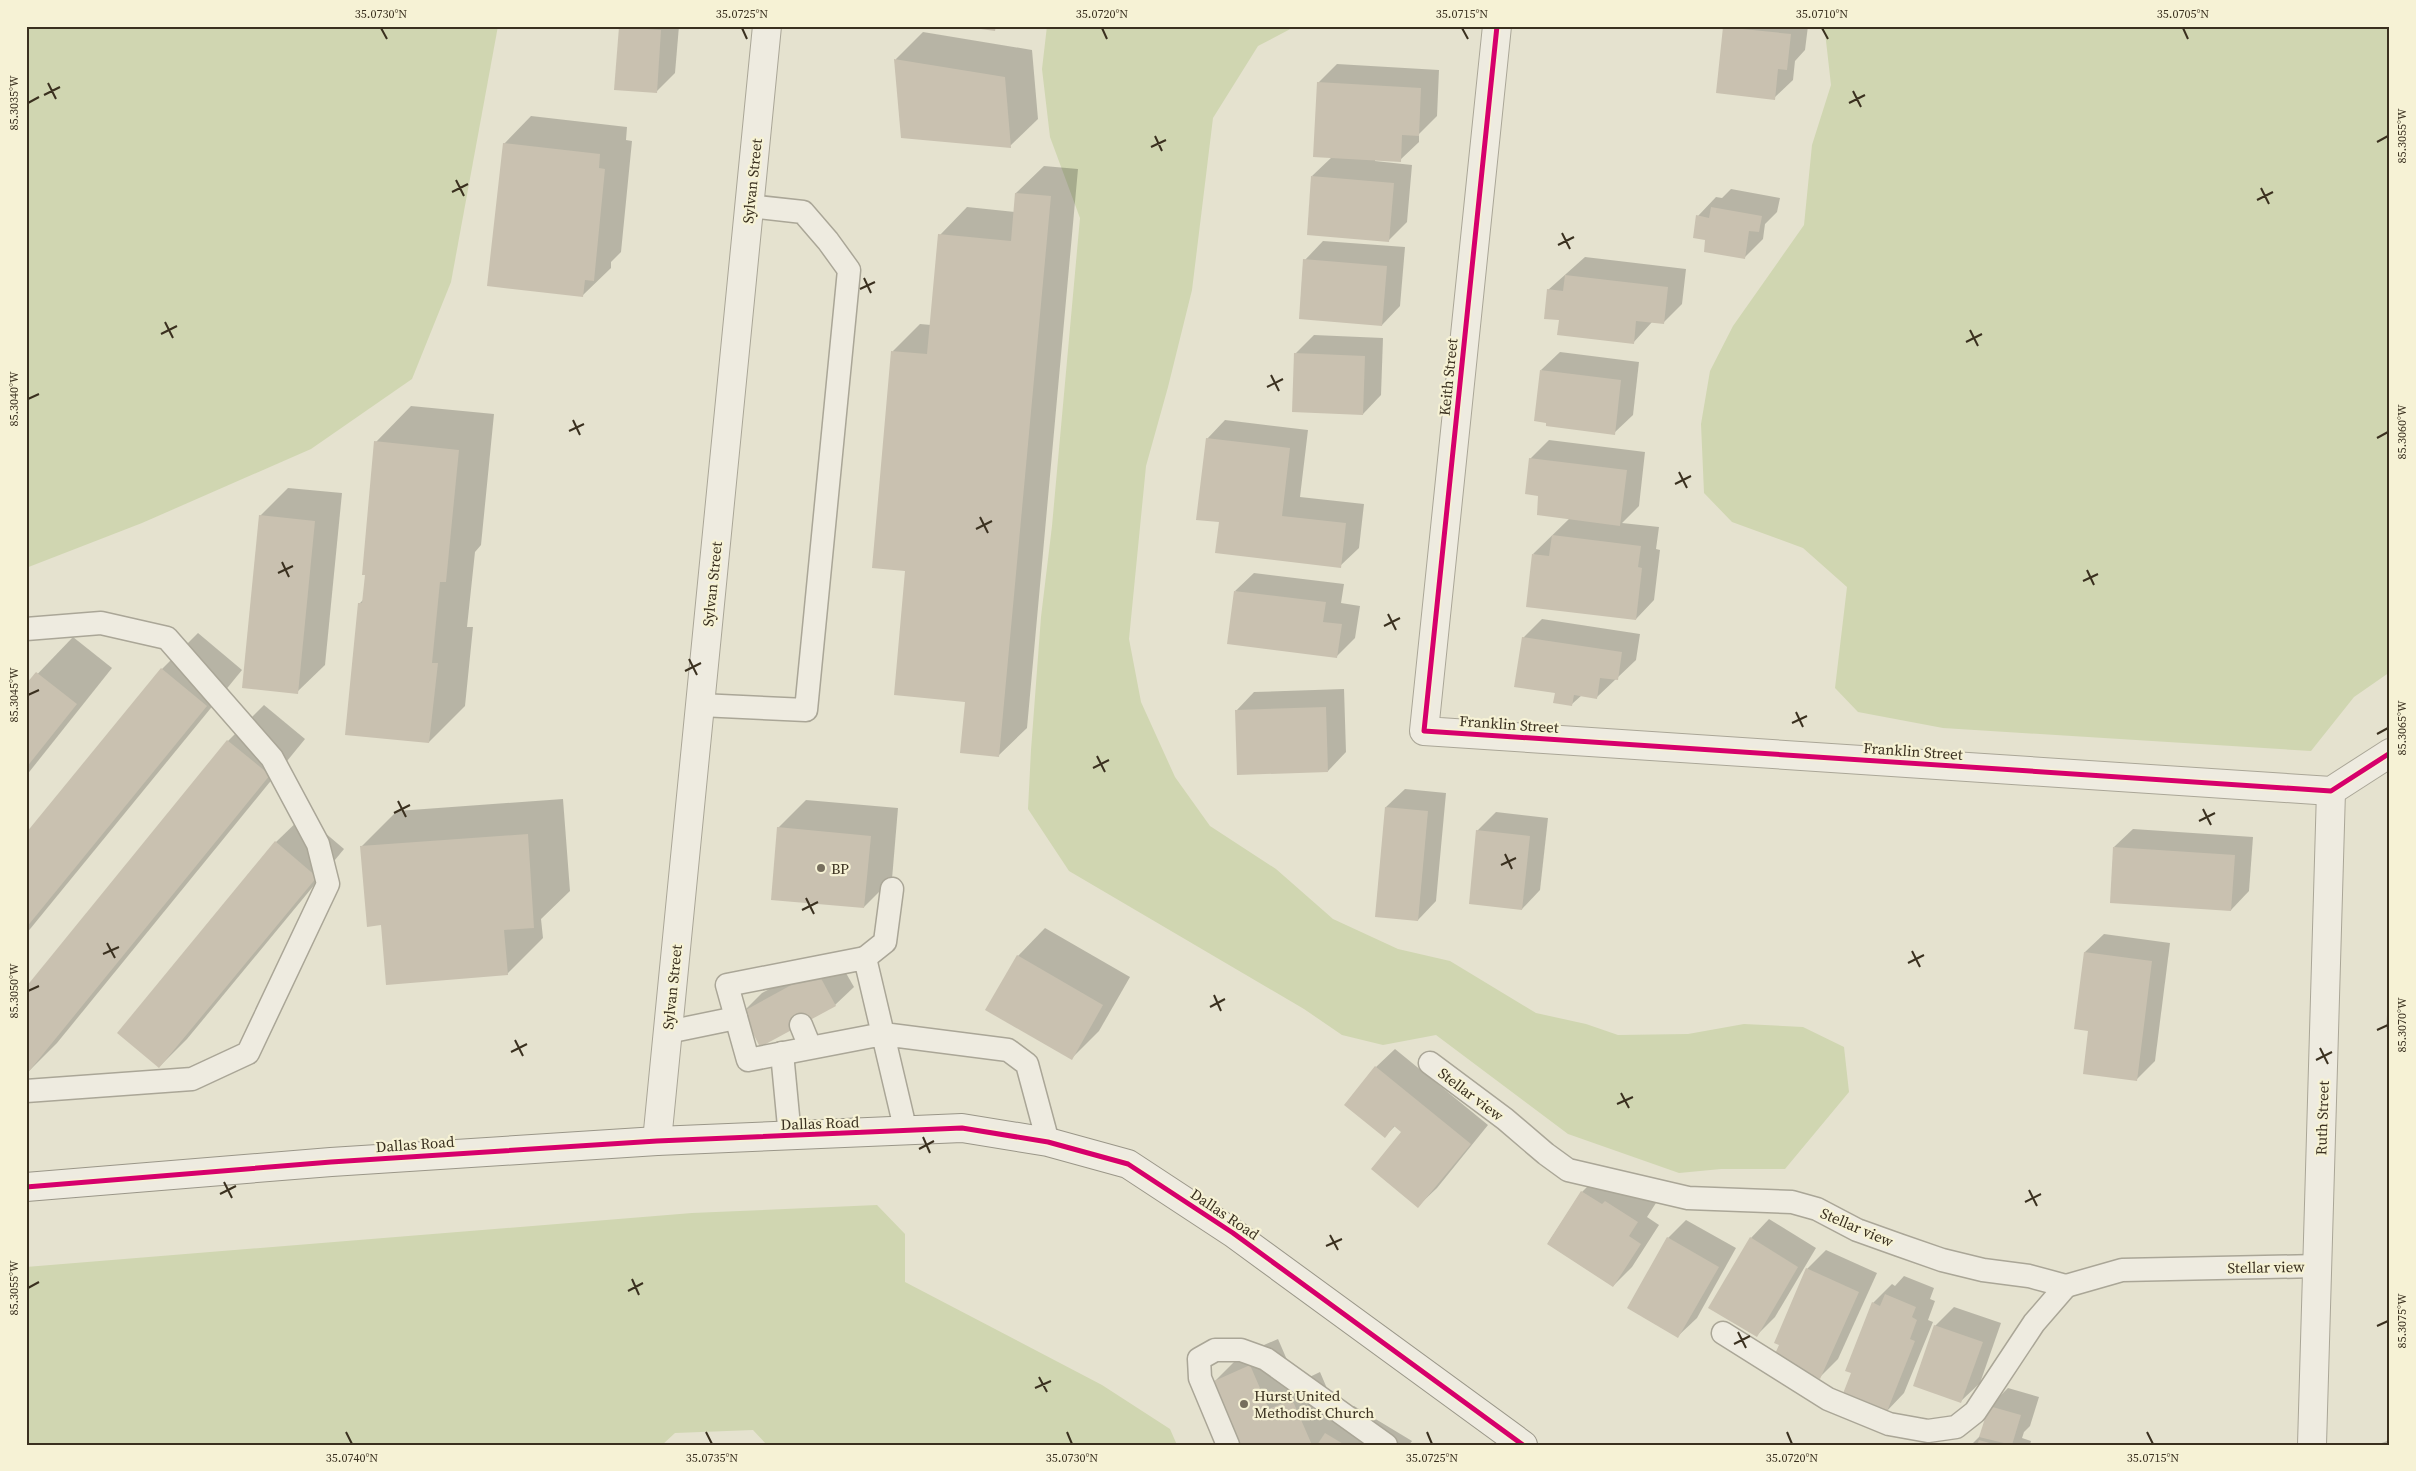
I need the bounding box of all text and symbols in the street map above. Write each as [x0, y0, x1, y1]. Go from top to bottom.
text: 35.0730°N [355, 6, 407, 22]
text: 35.0725°N [716, 6, 768, 22]
text: 35.0720°N [1076, 6, 1128, 22]
text: 35.0715°N [1436, 6, 1488, 22]
text: 35.0710°N [1796, 6, 1848, 22]
text: 35.0705°N [2157, 6, 2209, 22]
text: 85.3035°W [6, 75, 22, 131]
text: 85.3055°W [2394, 108, 2410, 164]
street label: Sylvan Street [737, 137, 767, 225]
street label: Keith Street [1433, 337, 1463, 417]
text: 85.3040°W [6, 371, 22, 427]
text: 85.3060°W [2394, 404, 2410, 460]
street label: Sylvan Street [697, 540, 727, 628]
text: 85.3045°W [6, 667, 22, 723]
text: 85.3065°W [2394, 700, 2410, 756]
street label: Franklin Street [1459, 710, 1560, 738]
street label: Franklin Street [1863, 737, 1964, 765]
place label: BP [831, 858, 849, 879]
marker: BP [815, 862, 827, 874]
street label: Sylvan Street [657, 943, 687, 1031]
text: 85.3050°W [6, 963, 22, 1019]
text: 85.3070°W [2394, 997, 2410, 1053]
street label: Stellar view [1434, 1062, 1509, 1126]
street label: Ruth Street [2310, 1080, 2334, 1156]
street label: Dallas Road [780, 1111, 860, 1135]
street label: Dallas Road [375, 1131, 455, 1157]
street label: Dallas Road [1186, 1183, 1264, 1245]
street label: Stellar view [1817, 1202, 1897, 1252]
street label: Stellar view [2227, 1256, 2305, 1278]
text: 85.3055°W [6, 1260, 22, 1316]
text: 85.3075°W [2394, 1293, 2410, 1349]
place label: Hurst United Methodist Church [1254, 1385, 1374, 1423]
marker: Hurst United Methodist Church [1238, 1398, 1250, 1410]
text: 35.0740°N [326, 1450, 378, 1466]
text: 35.0735°N [686, 1450, 738, 1466]
text: 35.0730°N [1046, 1450, 1098, 1466]
text: 35.0725°N [1406, 1450, 1458, 1466]
text: 35.0720°N [1766, 1450, 1818, 1466]
text: 35.0715°N [2127, 1450, 2179, 1466]

